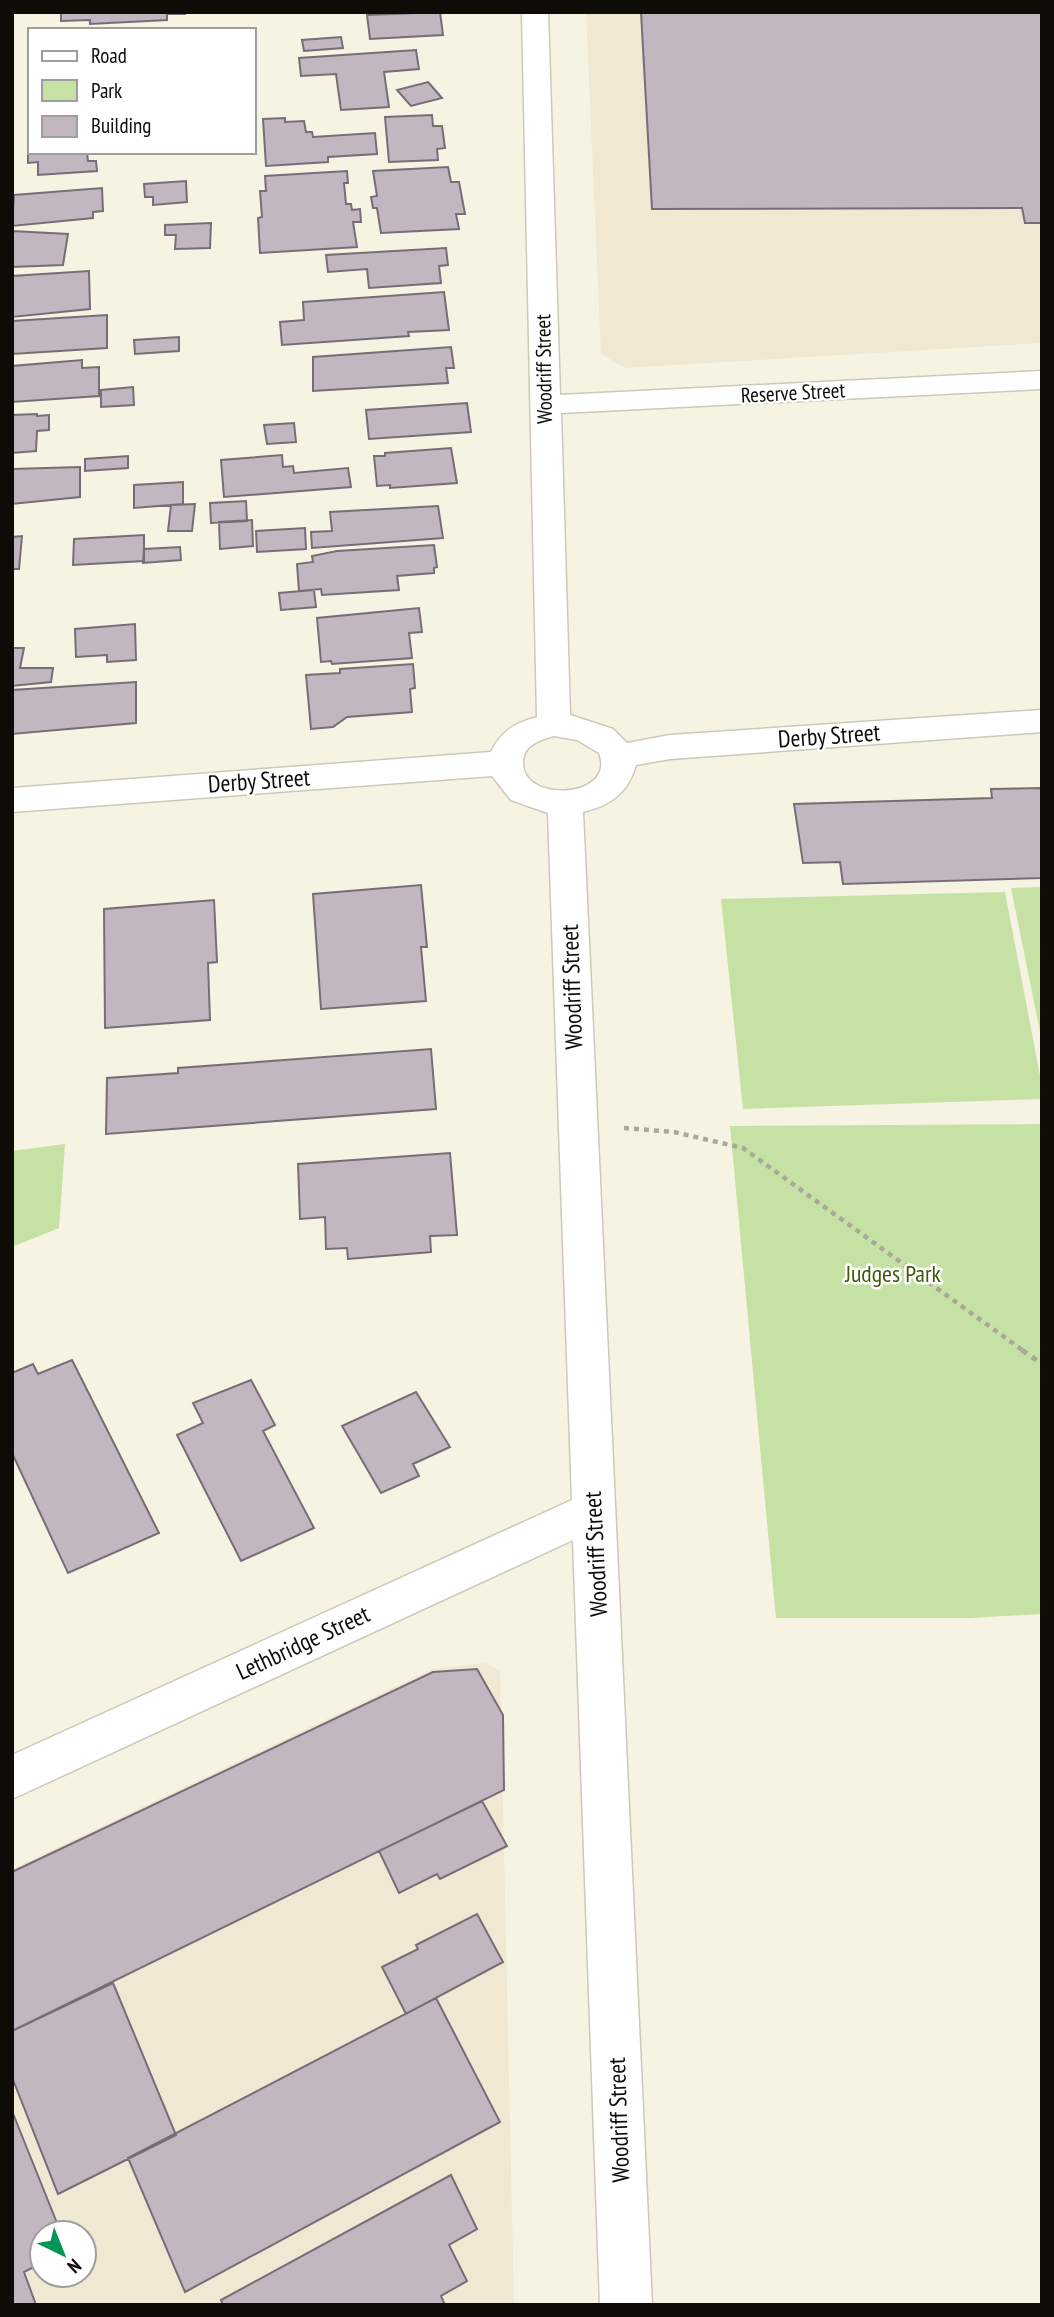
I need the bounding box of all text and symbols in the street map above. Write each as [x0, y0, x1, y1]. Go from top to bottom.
legend [28, 28, 256, 154]
text: Road [91, 42, 127, 69]
text: Park [91, 77, 122, 104]
text: Building [91, 112, 151, 139]
street label: Woodriff Street [529, 314, 558, 424]
street label: Reserve Street [740, 376, 846, 409]
street label: Derby Street [777, 716, 881, 755]
street label: Derby Street [207, 761, 311, 800]
street label: Woodriff Street [554, 923, 589, 1050]
park label: Judges Park [844, 1258, 942, 1289]
street label: Woodriff Street [577, 1490, 614, 1617]
street label: Lethbridge Street [231, 1598, 375, 1687]
street label: Woodriff Street [601, 2056, 636, 2183]
north arrow [28, 2219, 98, 2289]
text: N [63, 2254, 87, 2279]

